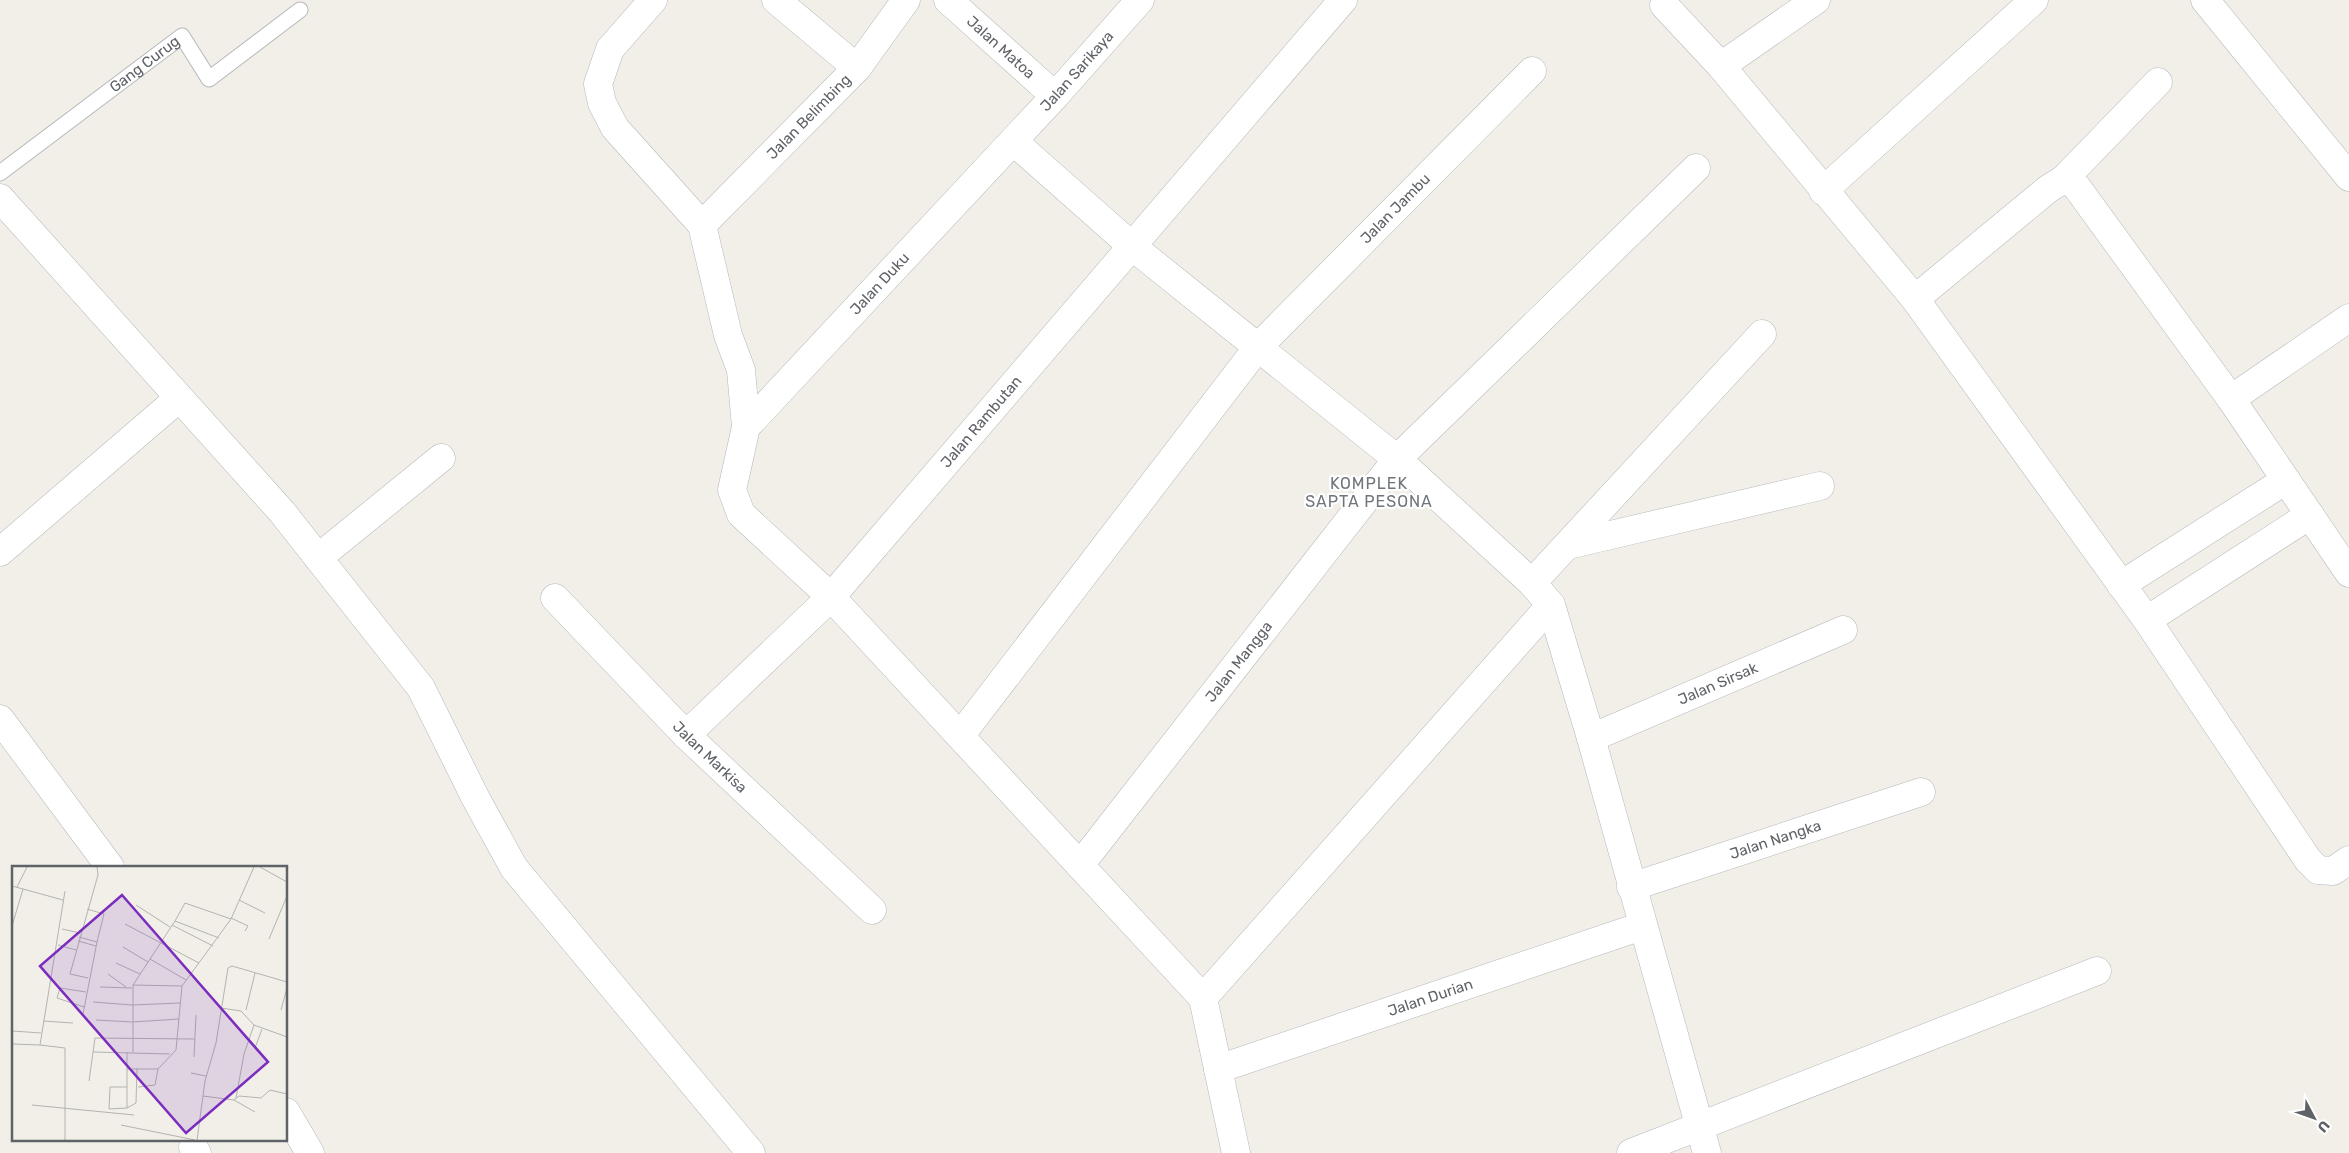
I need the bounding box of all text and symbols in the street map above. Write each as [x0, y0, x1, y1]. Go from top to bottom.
street label: Jalan Matoa [963, 12, 1039, 83]
street label: Jalan Sarikaya [1036, 27, 1117, 115]
street label: Gang Curug [106, 32, 183, 96]
street label: Jalan Belimbing [763, 71, 855, 163]
street label: Jalan Jambu [1357, 170, 1434, 247]
street label: Jalan Duku [846, 249, 913, 319]
street label: Jalan Rambutan [937, 372, 1026, 471]
district label: KOMPLEK SAPTA PESONA [1305, 474, 1433, 511]
street label: Jalan Mangga [1202, 617, 1276, 706]
street label: Jalan Sirsak [1675, 659, 1761, 709]
street label: Jalan Markisa [669, 718, 751, 797]
street label: Jalan Nangka [1727, 816, 1823, 863]
inset map [12, 866, 288, 1140]
street label: Jalan Durian [1385, 975, 1475, 1020]
north arrow [2289, 1093, 2339, 1143]
text: U [2314, 1117, 2333, 1136]

